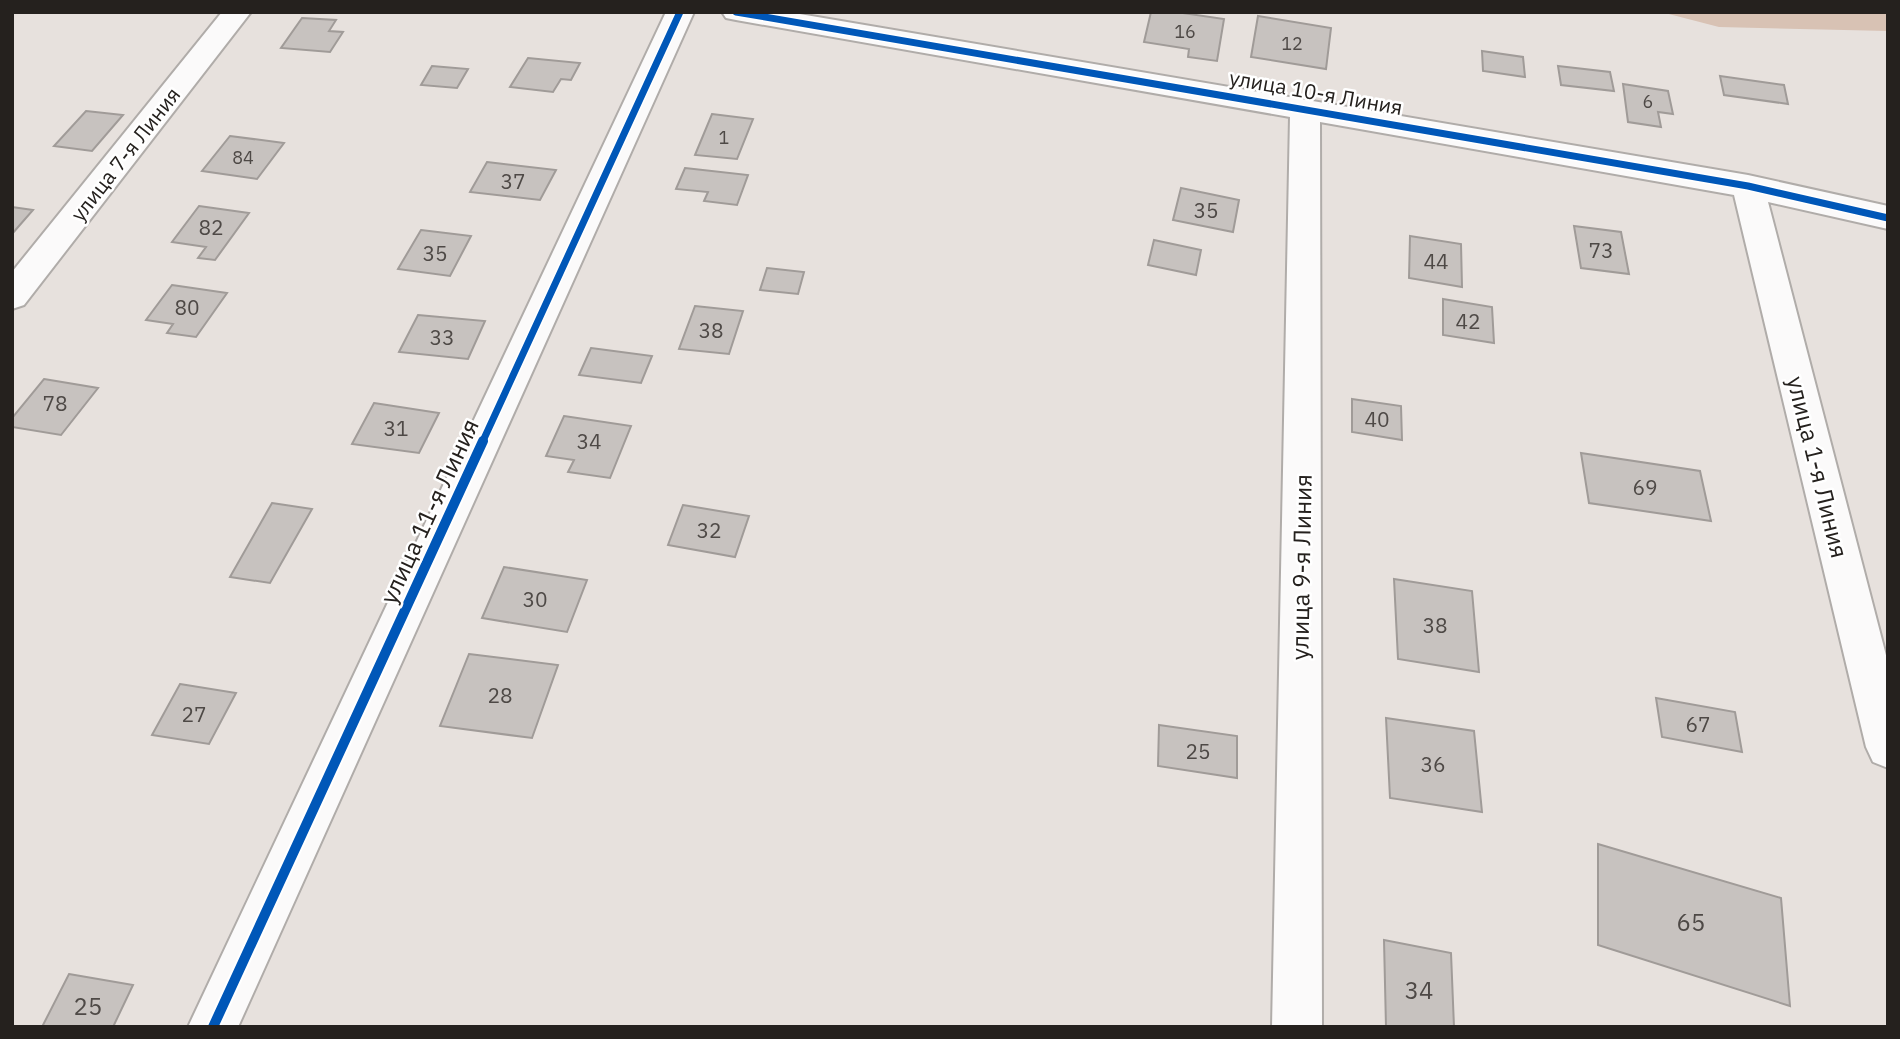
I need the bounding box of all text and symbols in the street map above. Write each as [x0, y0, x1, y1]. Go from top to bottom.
house number: 16 [1174, 20, 1196, 43]
house number: 12 [1281, 32, 1303, 55]
street label: улица 10-я Линия [1227, 63, 1405, 121]
street label: улица 7-я Линия [64, 81, 186, 227]
house number: 6 [1643, 90, 1653, 113]
house number: 1 [719, 126, 729, 149]
house number: 84 [232, 146, 254, 169]
house number: 37 [500, 167, 526, 195]
house number: 35 [1193, 196, 1219, 224]
house number: 82 [198, 213, 224, 241]
house number: 73 [1588, 236, 1614, 264]
house number: 35 [422, 239, 448, 267]
house number: 44 [1423, 247, 1449, 275]
house number: 80 [174, 293, 200, 321]
house number: 42 [1455, 307, 1481, 335]
house number: 38 [698, 316, 724, 344]
house number: 33 [429, 323, 455, 351]
street label: улица 1-я Линия [1780, 373, 1856, 561]
house number: 78 [42, 389, 68, 417]
house number: 40 [1364, 405, 1390, 433]
street label: улица 11-я Линия [372, 413, 486, 609]
house number: 31 [383, 414, 409, 442]
house number: 34 [576, 427, 602, 455]
house number: 69 [1632, 473, 1658, 501]
street label: улица 9-я Линия [1283, 474, 1319, 660]
house number: 32 [696, 516, 722, 544]
house number: 30 [522, 585, 548, 613]
house number: 38 [1422, 611, 1448, 639]
house number: 28 [487, 681, 513, 709]
house number: 27 [181, 700, 207, 728]
house number: 67 [1685, 710, 1711, 738]
house number: 25 [1185, 737, 1211, 765]
house number: 36 [1420, 750, 1446, 778]
house number: 65 [1677, 906, 1705, 938]
house number: 34 [1405, 974, 1433, 1006]
house number: 25 [74, 990, 102, 1022]

